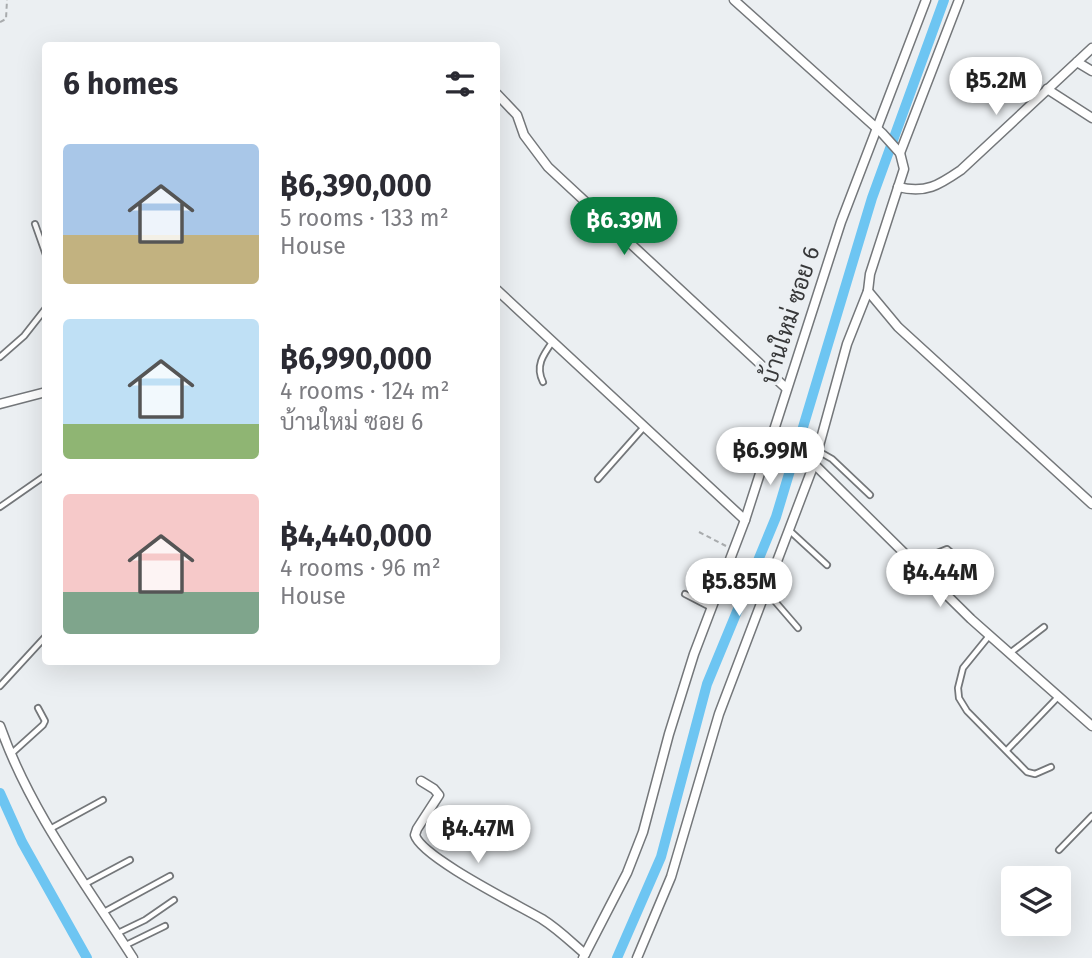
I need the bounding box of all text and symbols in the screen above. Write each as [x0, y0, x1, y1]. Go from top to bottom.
pin: ฿5.2M [947, 58, 1045, 117]
icon: filters [441, 65, 479, 103]
text: 6 homes [63, 66, 178, 102]
text: ฿5.2M [965, 66, 1027, 94]
text: ฿6,390,000 [280, 168, 432, 204]
icon: home [119, 172, 203, 256]
pin: ฿6.39M [567, 198, 681, 257]
text: 5 rooms · 133 m² [280, 204, 449, 232]
text: ฿6.39M [586, 206, 662, 234]
text: House [280, 232, 346, 260]
street label: บ้านใหม่ ซอย 6 [753, 242, 825, 387]
text: ฿6,990,000 [280, 341, 432, 377]
icon: home [119, 347, 203, 431]
text: 4 rooms · 124 m² [280, 377, 449, 405]
text: บ้านใหม่ ซอย 6 [280, 408, 423, 436]
pin: ฿6.99M [713, 428, 827, 487]
text: ฿6.99M [732, 436, 808, 464]
text: ฿4,440,000 [280, 518, 432, 554]
icon: home [119, 522, 203, 606]
pin: ฿4.44M [883, 550, 997, 609]
text: 4 rooms · 96 m² [280, 554, 441, 582]
pin: ฿5.85M [682, 558, 796, 618]
text: ฿4.44M [902, 558, 978, 586]
text: ฿5.85M [701, 567, 777, 595]
text: House [280, 582, 346, 610]
pin: ฿4.47M [421, 806, 535, 865]
text: ฿4.47M [442, 814, 514, 842]
map controls [1001, 866, 1071, 936]
button: layers [1001, 866, 1071, 936]

